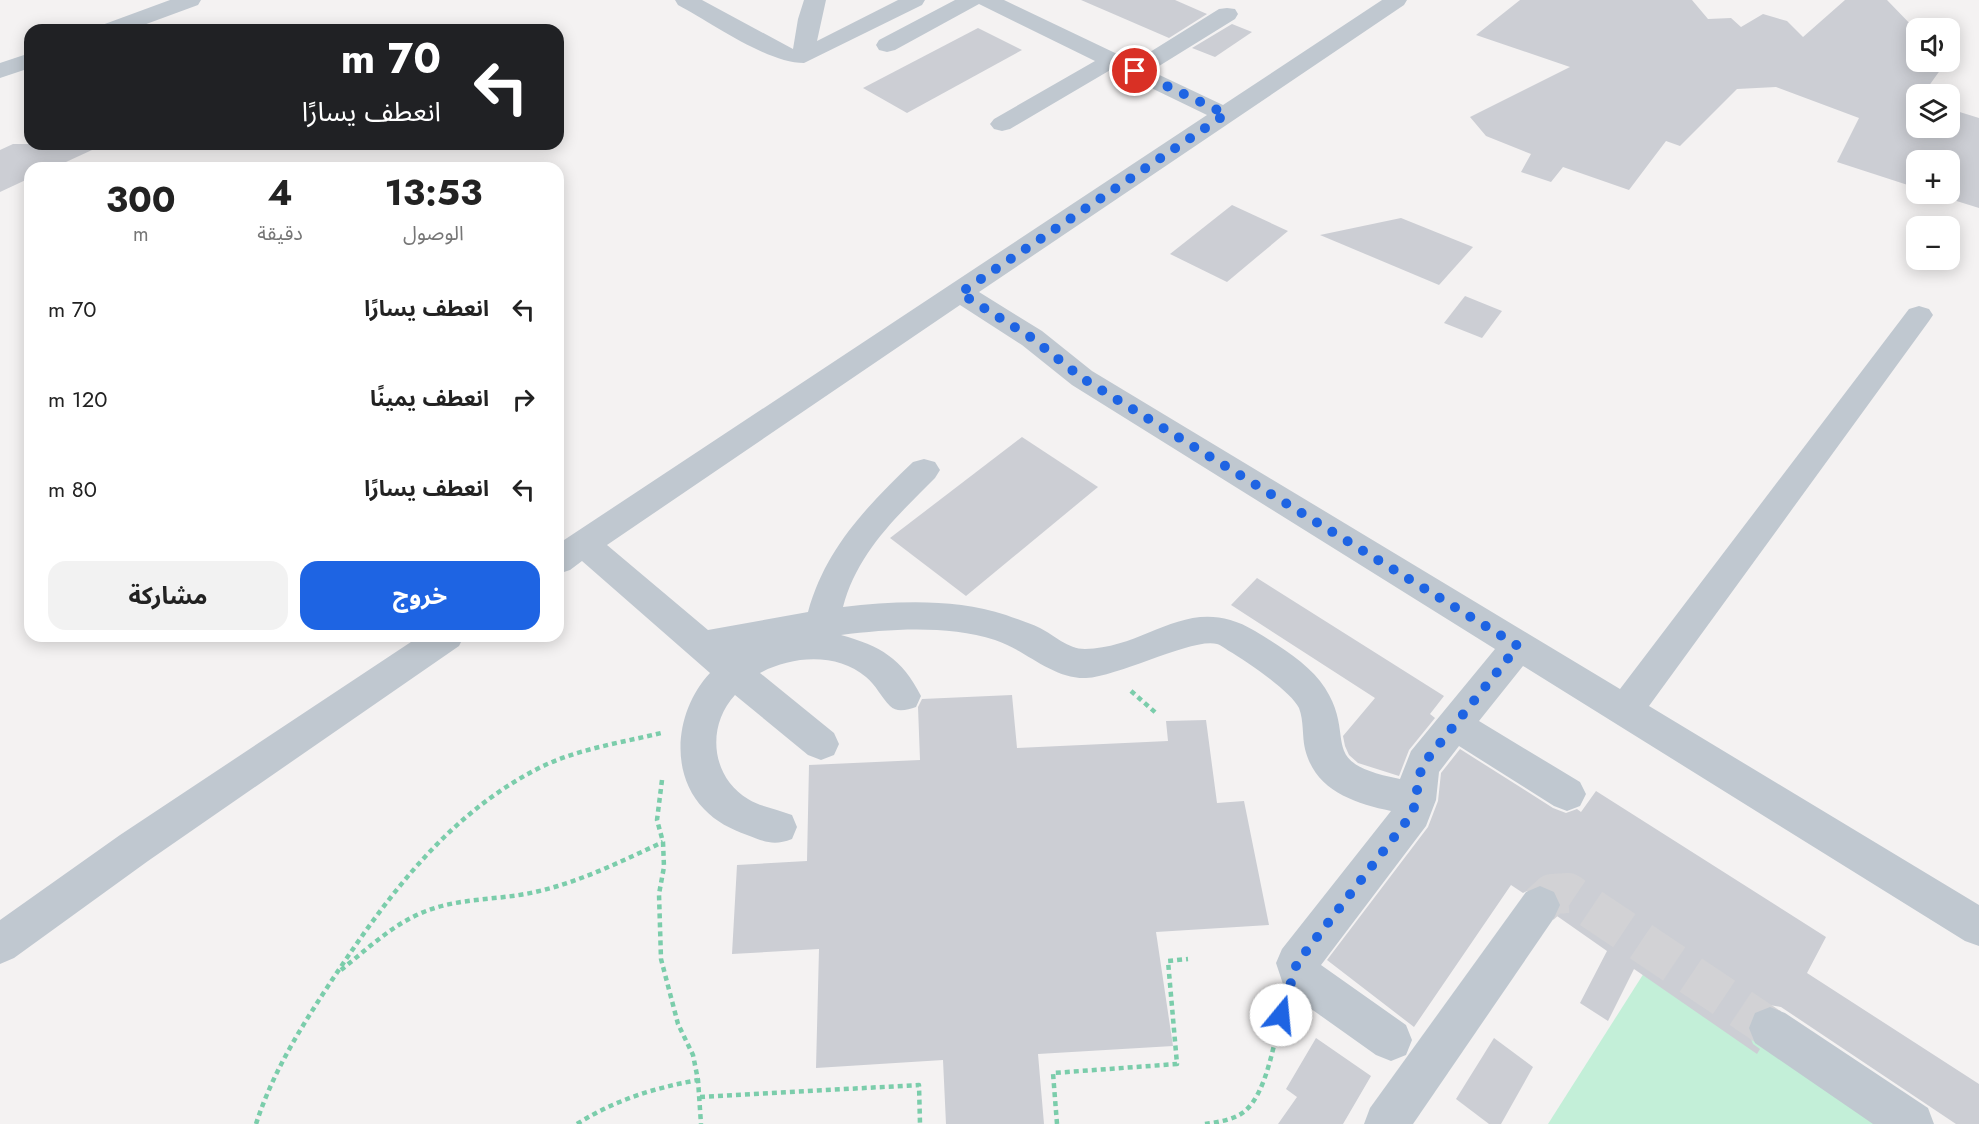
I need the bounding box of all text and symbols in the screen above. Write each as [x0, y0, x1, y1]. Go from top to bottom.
map controls [1906, 18, 1960, 270]
button: sound [1906, 18, 1960, 72]
text: 70 m [341, 28, 441, 89]
pin [1109, 45, 1160, 96]
icon: left [462, 48, 540, 126]
icon: arrive [1118, 54, 1151, 87]
button: layers [1906, 84, 1960, 138]
text: انعطف يسارًا [302, 92, 441, 131]
button: + [1906, 150, 1960, 204]
text: 4 [268, 166, 293, 218]
text: 13:53 [385, 166, 482, 218]
text: 300 [106, 173, 176, 225]
button: − [1906, 216, 1960, 270]
text: دقيقة [257, 219, 303, 248]
text: الوصول [403, 219, 464, 248]
text: m [133, 220, 148, 249]
text: انعطف يسارًا [364, 292, 489, 324]
text: 70 m [48, 293, 97, 325]
icon: left [507, 293, 540, 326]
text: انعطف يمينًا [370, 382, 489, 414]
text: 120 m [48, 383, 107, 415]
icon: right [507, 383, 540, 416]
text: انعطف يسارًا [364, 472, 489, 504]
text: 80 m [48, 473, 97, 505]
icon: left [507, 473, 540, 506]
button: مشاركة [48, 561, 288, 630]
button: خروج [300, 561, 540, 630]
position arrow [1249, 983, 1313, 1047]

